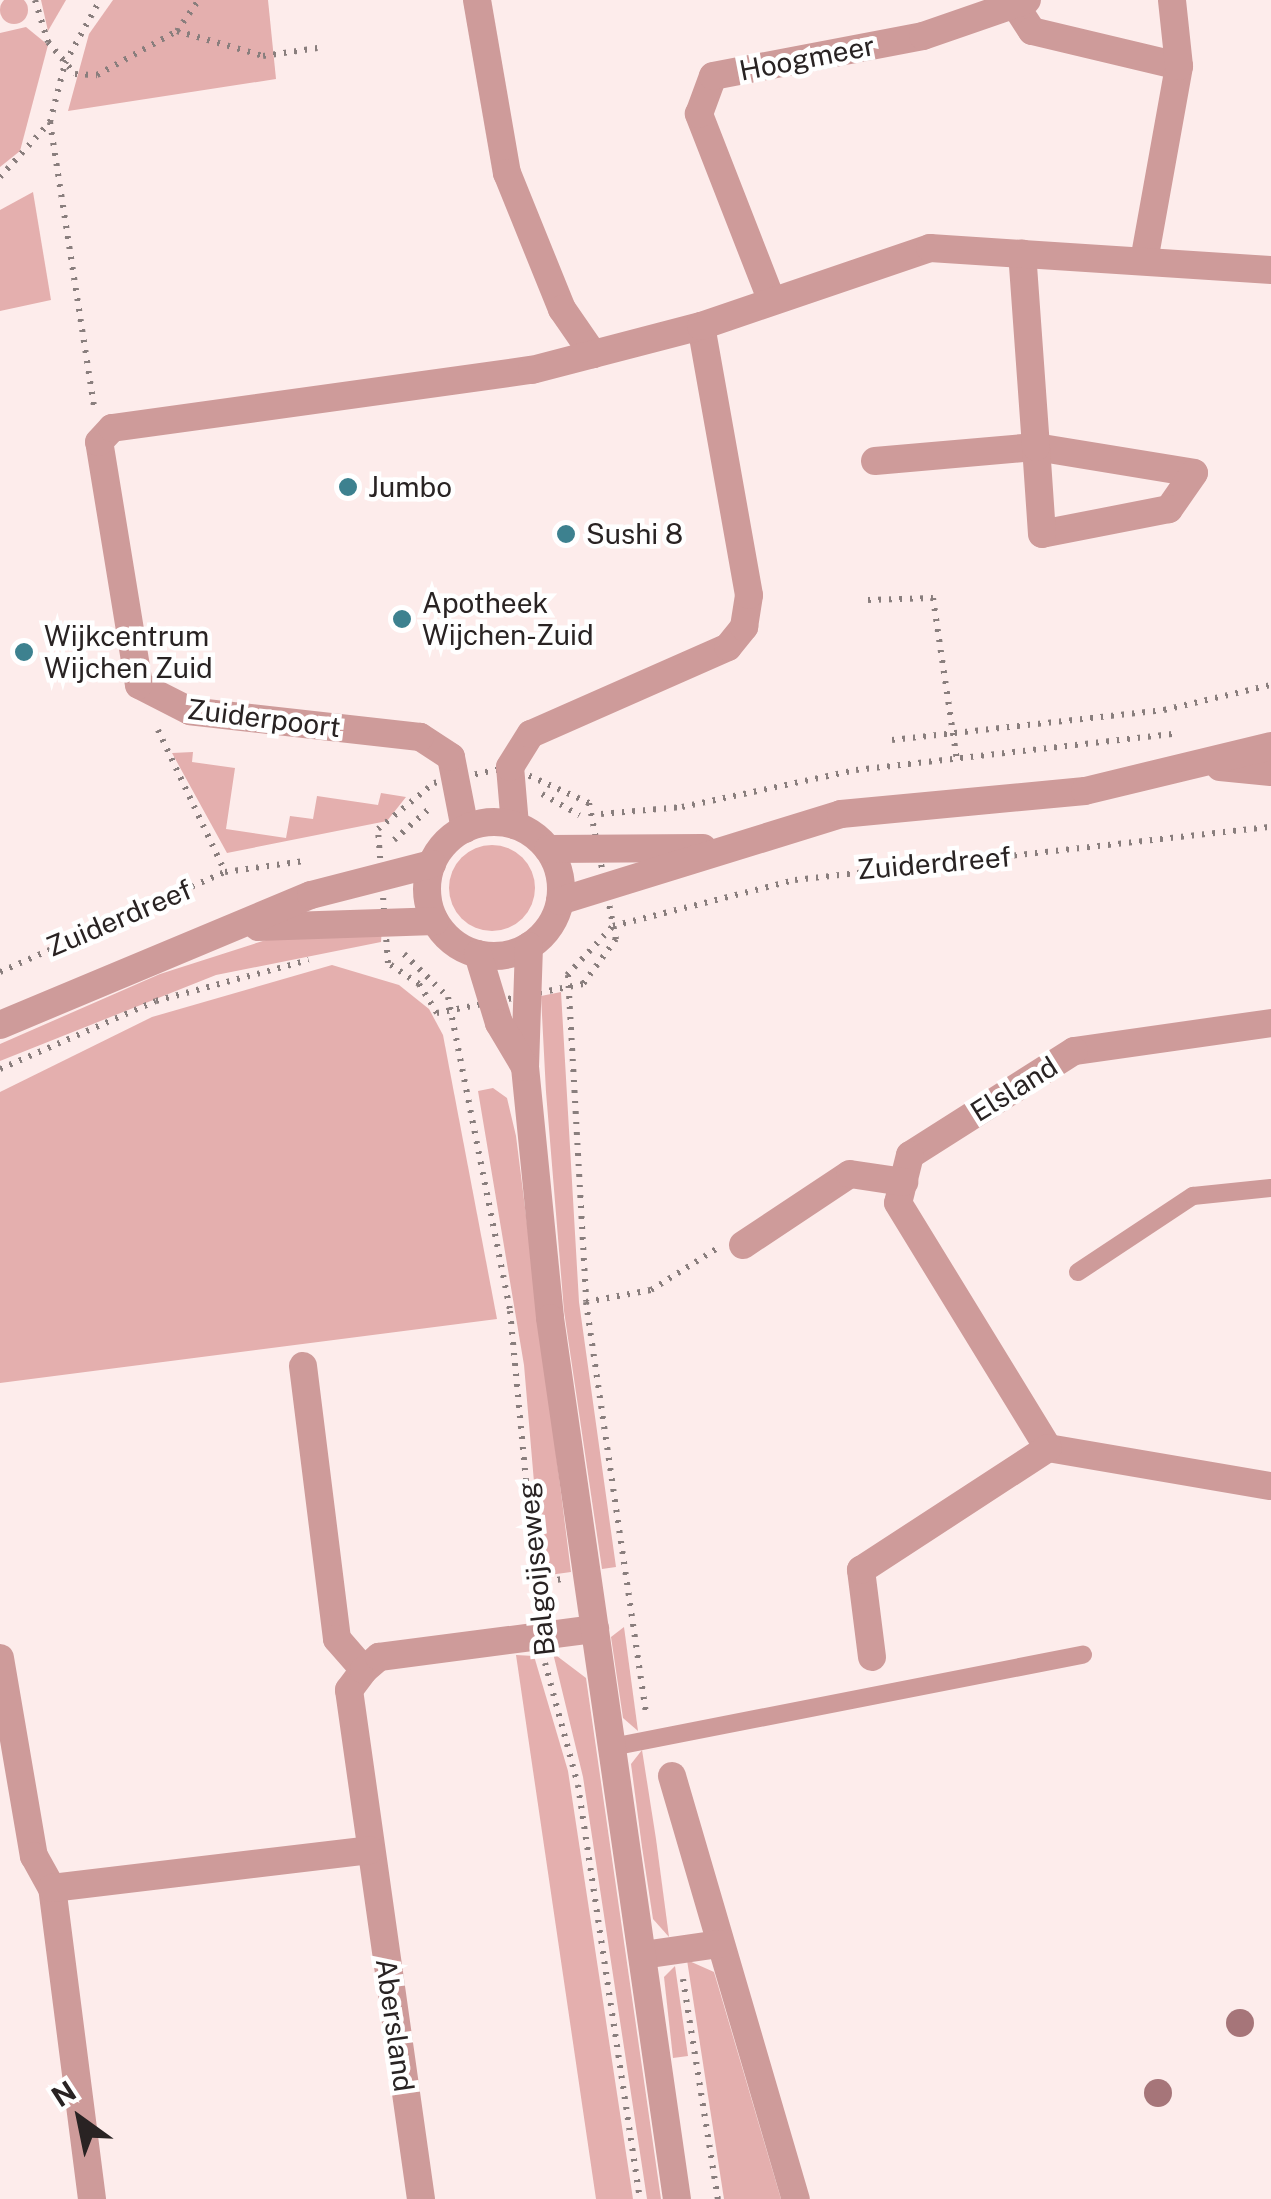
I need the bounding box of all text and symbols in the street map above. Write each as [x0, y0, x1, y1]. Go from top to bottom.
street label: Hoogmeer [736, 28, 878, 88]
place label: Jumbo [368, 470, 452, 504]
marker: Jumbo [337, 476, 359, 498]
place label: Sushi 8 [586, 517, 683, 551]
marker: Sushi 8 [555, 523, 577, 545]
place label: Apotheek Wijchen-Zuid [422, 586, 594, 652]
marker: Apotheek Wijchen-Zuid [391, 608, 413, 630]
place label: Wijkcentrum Wijchen Zuid [44, 619, 213, 685]
marker: Wijkcentrum Wijchen Zuid [13, 641, 35, 663]
street label: Zuiderpoort [185, 692, 343, 744]
street label: Zuiderdreef [856, 840, 1012, 886]
street label: Zuiderdreef [41, 872, 197, 964]
street label: Elsland [964, 1049, 1064, 1129]
street label: Balgoijseweg [510, 1480, 562, 1658]
street label: Abersland [369, 1956, 421, 2094]
north arrow [30, 2069, 130, 2169]
text: N [45, 2074, 82, 2113]

